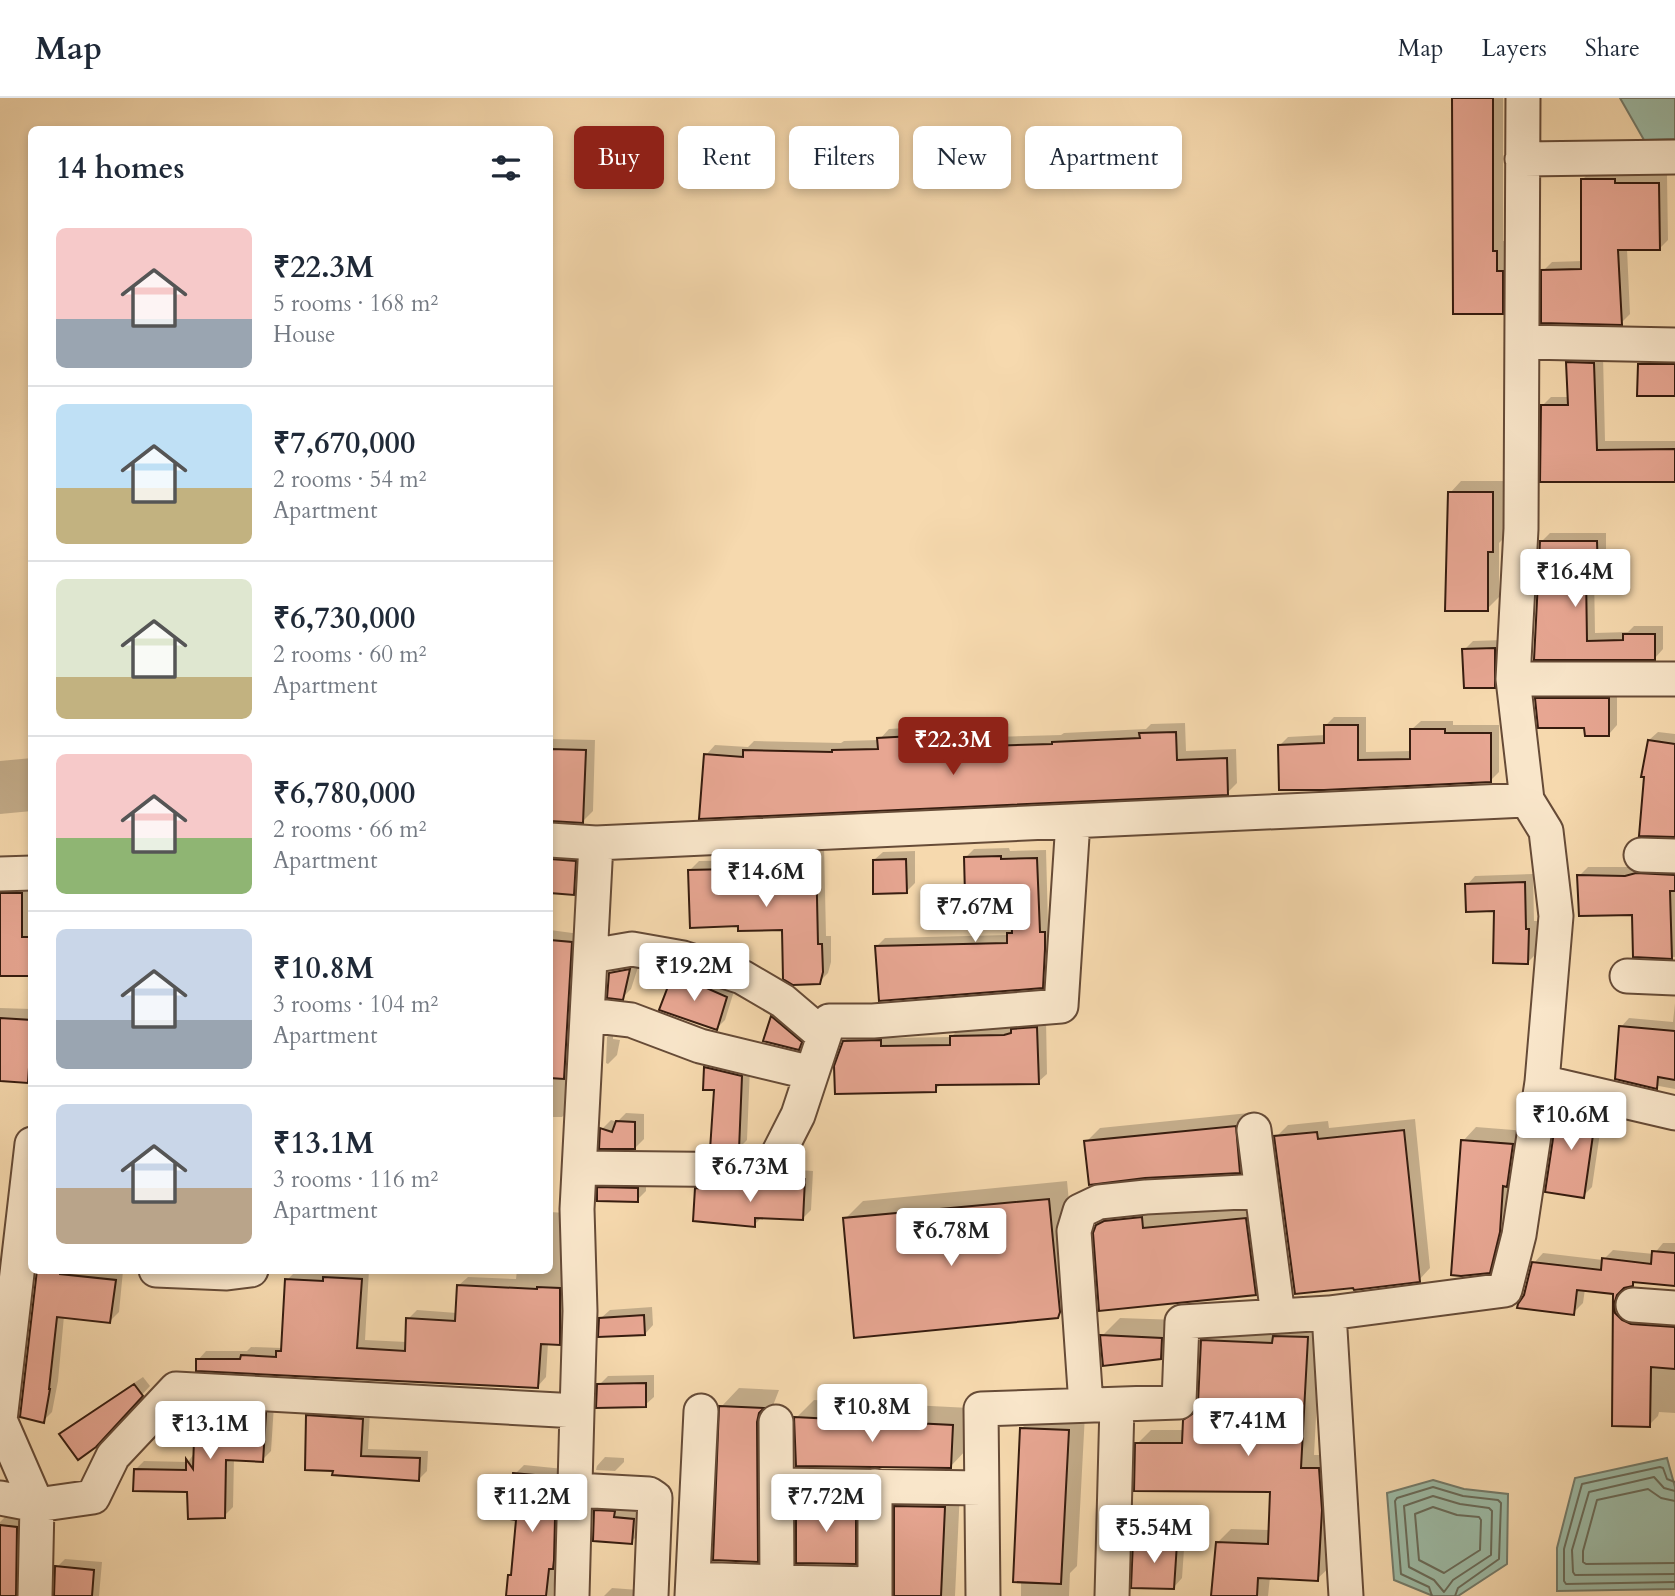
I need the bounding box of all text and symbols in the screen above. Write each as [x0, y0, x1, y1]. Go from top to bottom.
text: Map [35, 26, 102, 71]
text: Map [1398, 32, 1444, 65]
text: Layers [1482, 32, 1547, 65]
text: Share [1585, 32, 1640, 65]
chip: Buy [574, 126, 664, 189]
chip: Rent [678, 126, 775, 189]
chip: Filters [789, 126, 899, 189]
chip: New [913, 126, 1011, 189]
chip: Apartment [1025, 126, 1182, 189]
text: 14 homes [56, 148, 185, 189]
icon: filters [487, 149, 525, 187]
text: ₹22.3M [273, 247, 374, 288]
icon: home [112, 256, 196, 340]
text: 5 rooms · 168 m² [273, 288, 438, 319]
text: House [273, 319, 335, 350]
text: ₹7,670,000 [273, 423, 415, 464]
icon: home [112, 432, 196, 516]
text: 2 rooms · 54 m² [273, 464, 426, 495]
text: Apartment [273, 495, 377, 526]
pin: ₹16.4M [1518, 550, 1632, 609]
text: ₹16.4M [1536, 556, 1614, 587]
text: ₹6,730,000 [273, 598, 415, 639]
icon: home [112, 607, 196, 691]
text: 2 rooms · 60 m² [273, 639, 426, 670]
text: Apartment [273, 670, 377, 701]
pin: ₹22.3M [896, 718, 1010, 777]
text: ₹22.3M [914, 724, 992, 755]
text: ₹6,780,000 [273, 773, 415, 814]
icon: home [112, 782, 196, 866]
text: 2 rooms · 66 m² [273, 814, 426, 845]
text: Apartment [273, 845, 377, 876]
pin: ₹14.6M [709, 850, 823, 909]
text: ₹14.6M [727, 856, 805, 887]
pin: ₹7.67M [918, 884, 1032, 944]
text: ₹7.67M [936, 891, 1014, 922]
pin: ₹19.2M [637, 944, 751, 1003]
text: ₹10.8M [273, 948, 374, 989]
text: ₹19.2M [655, 950, 733, 981]
icon: home [112, 957, 196, 1041]
text: 3 rooms · 104 m² [273, 989, 438, 1020]
text: Apartment [273, 1020, 377, 1051]
pin: ₹10.6M [1514, 1093, 1628, 1152]
text: ₹10.6M [1532, 1099, 1610, 1130]
text: ₹13.1M [273, 1123, 374, 1164]
icon: home [112, 1132, 196, 1216]
pin: ₹6.73M [693, 1144, 807, 1204]
text: ₹6.73M [711, 1151, 789, 1182]
text: 3 rooms · 116 m² [273, 1164, 438, 1195]
text: Apartment [273, 1195, 377, 1226]
pin: ₹6.78M [894, 1208, 1008, 1268]
text: ₹6.78M [912, 1215, 990, 1246]
pin: ₹10.8M [815, 1384, 929, 1444]
text: ₹10.8M [833, 1391, 911, 1422]
pin: ₹7.41M [1191, 1398, 1305, 1458]
pin: ₹13.1M [153, 1402, 267, 1461]
text: ₹7.41M [1209, 1405, 1287, 1436]
text: ₹13.1M [171, 1408, 249, 1439]
pin: ₹11.2M [475, 1474, 589, 1534]
pin: ₹7.72M [769, 1474, 883, 1534]
text: ₹11.2M [493, 1481, 571, 1512]
text: ₹7.72M [787, 1481, 865, 1512]
pin: ₹5.54M [1097, 1506, 1211, 1565]
text: ₹5.54M [1115, 1512, 1193, 1543]

